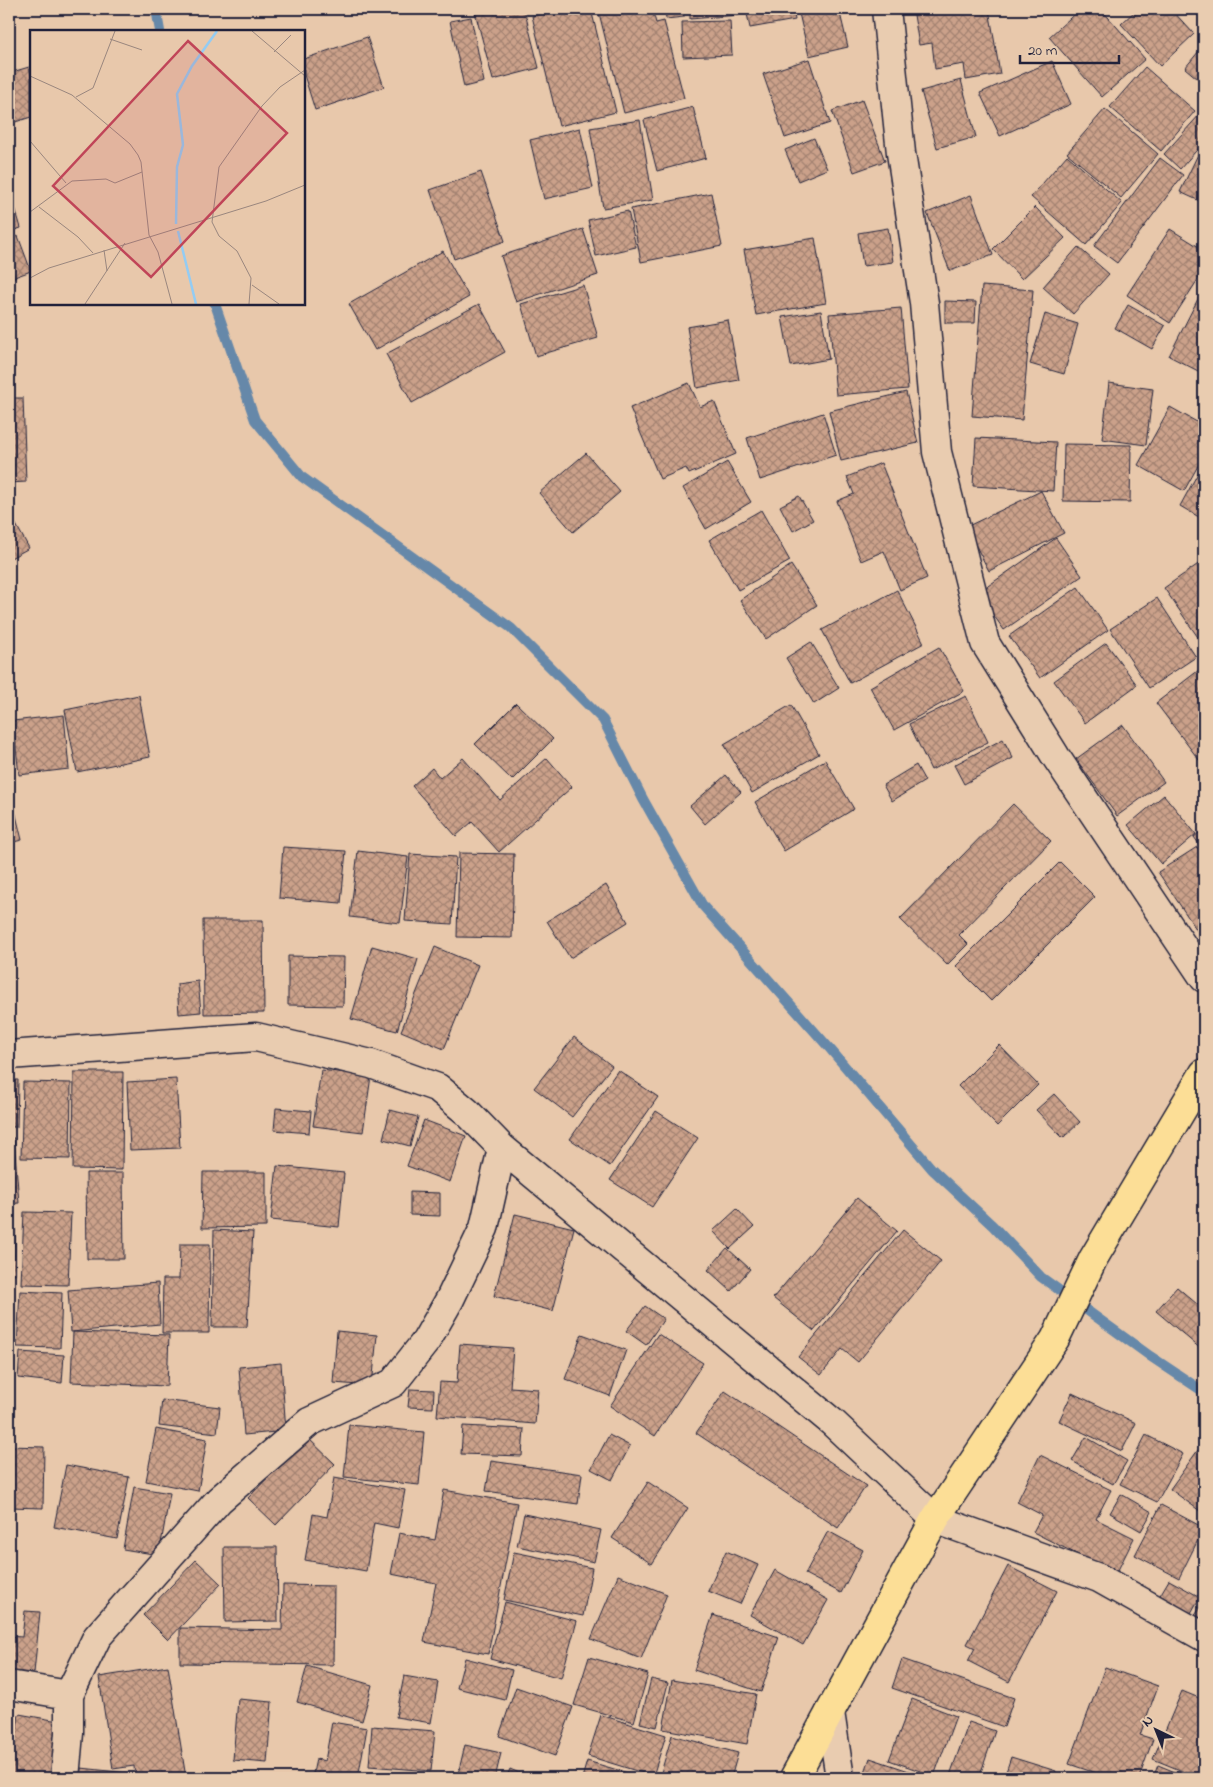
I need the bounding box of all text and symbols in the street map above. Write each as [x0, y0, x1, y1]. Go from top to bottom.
inset map [30, 30, 305, 305]
scale bar [1020, 32, 1119, 64]
text: 20 m [1028, 40, 1058, 62]
north arrow [1130, 1704, 1180, 1754]
text: N [1138, 1711, 1159, 1732]

